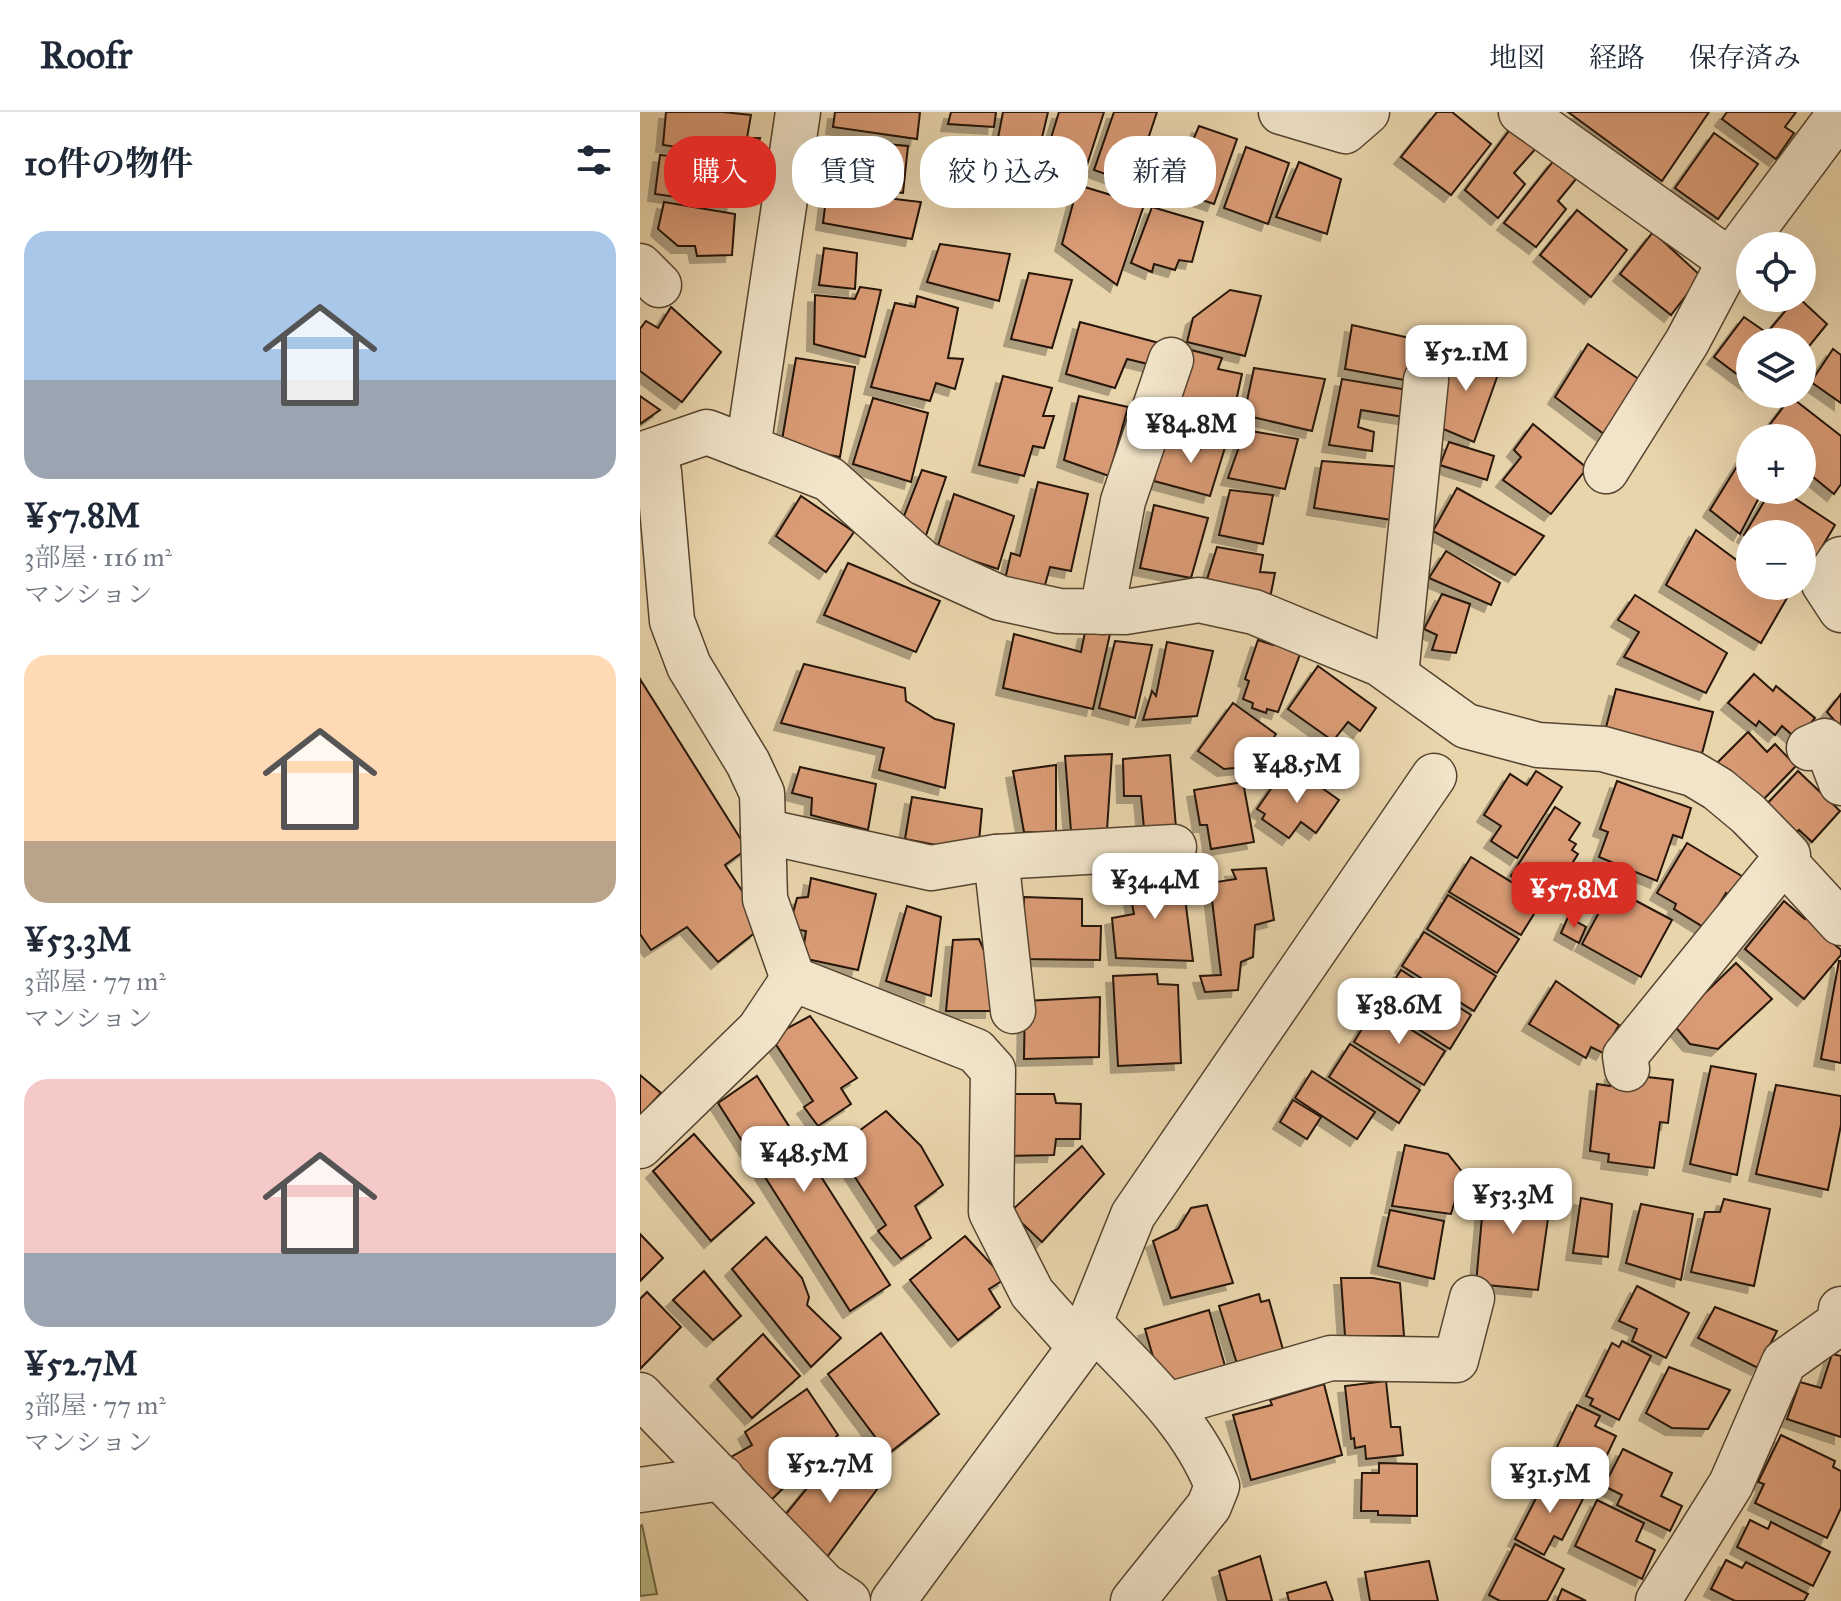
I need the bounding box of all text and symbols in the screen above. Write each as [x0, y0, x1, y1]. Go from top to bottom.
text: Roofr [40, 32, 132, 78]
text: 地図 [1489, 40, 1545, 75]
text: 経路 [1589, 40, 1645, 75]
text: 保存済み [1689, 40, 1801, 75]
chip: 購入 [664, 136, 776, 208]
chip: 賃貸 [792, 136, 904, 208]
chip: 絞り込み [920, 136, 1088, 208]
chip: 新着 [1104, 136, 1216, 208]
icon: filters [572, 138, 616, 182]
text: 10件の物件 [24, 143, 193, 184]
map controls [1736, 232, 1816, 600]
button: locate [1736, 232, 1816, 312]
icon: home [248, 283, 392, 427]
pin: ¥52.1M [1401, 325, 1531, 393]
button: layers [1736, 328, 1816, 408]
text: ¥52.1M [1424, 335, 1508, 367]
pin: ¥84.8M [1126, 397, 1256, 465]
text: ¥84.8M [1145, 407, 1237, 439]
button: + [1736, 424, 1816, 504]
text: ¥57.8M [24, 495, 140, 536]
button: − [1736, 520, 1816, 600]
text: 3部屋 · 116 m² [24, 541, 172, 573]
text: マンション [24, 578, 153, 610]
icon: home [248, 707, 392, 851]
pin: ¥48.5M [1232, 737, 1362, 805]
text: ¥48.5M [1252, 747, 1342, 779]
pin: ¥34.4M [1090, 853, 1220, 921]
pin: ¥57.8M [1509, 862, 1639, 930]
text: ¥34.4M [1110, 863, 1200, 895]
text: ¥57.8M [1530, 872, 1618, 904]
text: ¥53.3M [24, 919, 131, 960]
text: 3部屋 · 77 m² [24, 965, 166, 997]
pin: ¥38.6M [1334, 978, 1464, 1046]
text: ¥38.6M [1356, 988, 1442, 1020]
text: マンション [24, 1002, 153, 1034]
pin: ¥48.5M [739, 1126, 869, 1194]
icon: home [248, 1131, 392, 1275]
text: ¥48.5M [759, 1136, 849, 1168]
pin: ¥53.3M [1448, 1168, 1578, 1236]
text: ¥53.3M [1472, 1178, 1554, 1210]
text: ¥52.7M [24, 1343, 138, 1384]
text: 3部屋 · 77 m² [24, 1389, 166, 1421]
text: マンション [24, 1426, 153, 1458]
pin: ¥52.7M [765, 1437, 895, 1505]
text: ¥52.7M [786, 1447, 874, 1479]
pin: ¥31.5M [1485, 1447, 1615, 1515]
text: ¥31.5M [1509, 1457, 1591, 1489]

